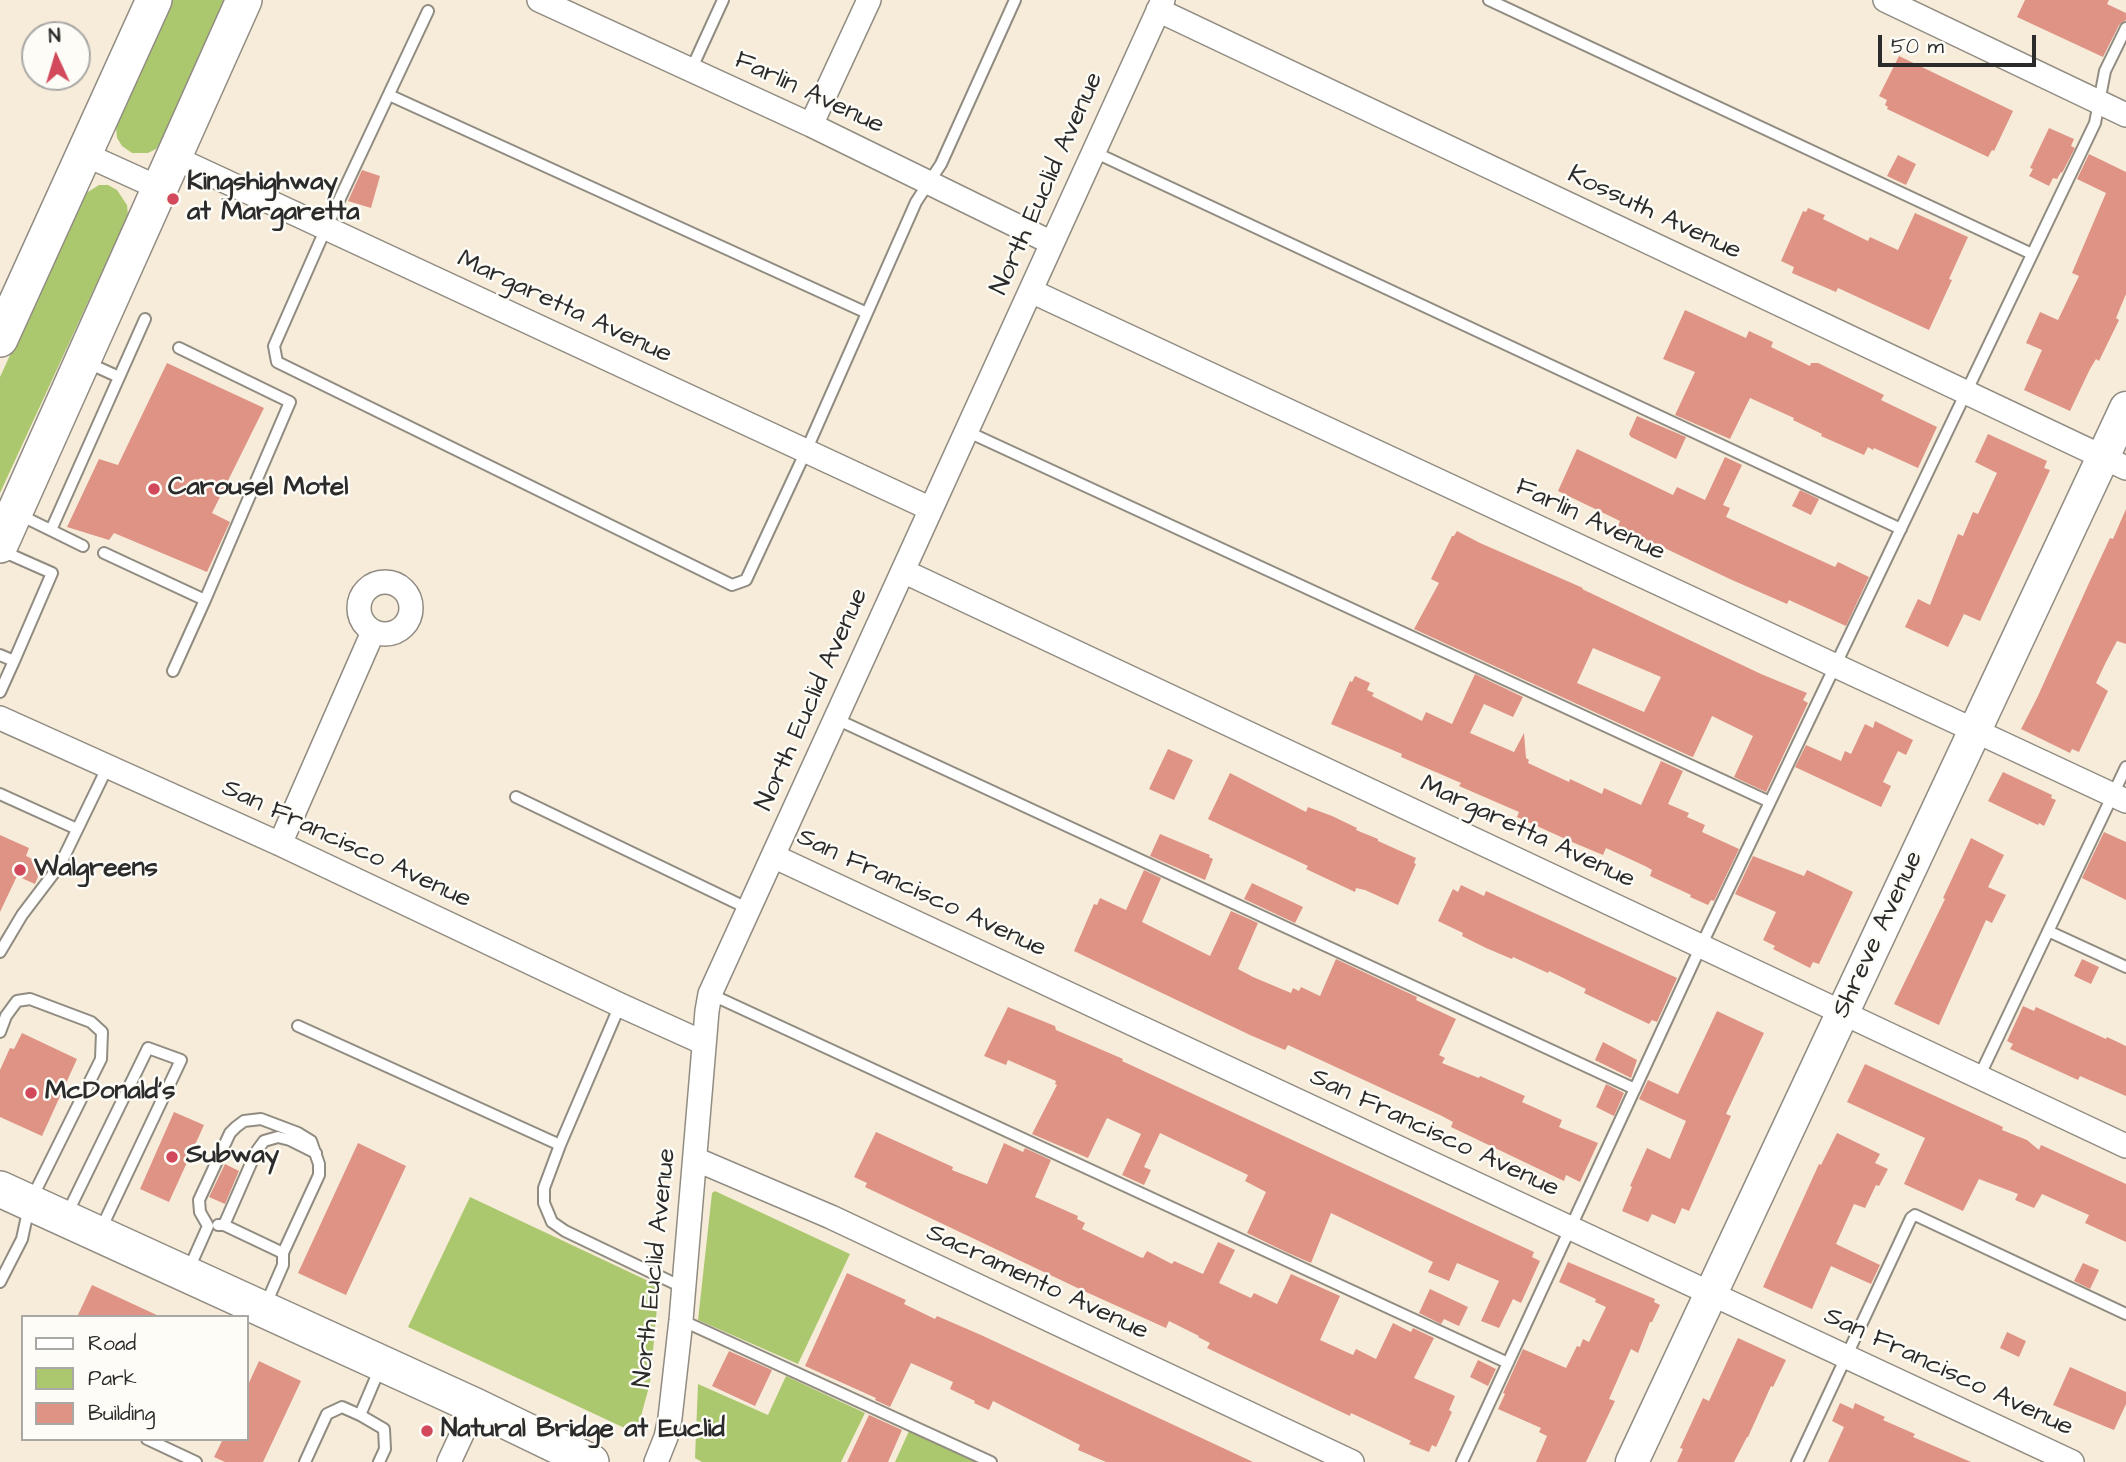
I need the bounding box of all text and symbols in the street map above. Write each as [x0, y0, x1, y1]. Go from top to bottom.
north arrow [21, 21, 91, 91]
scale bar [1881, 21, 2038, 65]
text: N [48, 23, 62, 50]
text: 50 m [1891, 32, 1944, 61]
street label: Farlin Avenue [729, 46, 889, 142]
street label: North Euclid Avenue [985, 68, 1111, 300]
street label: Kossuth Avenue [1562, 160, 1746, 268]
place label: Kingshighway at Margaretta [187, 168, 360, 230]
marker: Kingshighway at Margaretta [165, 191, 181, 207]
street label: Margaretta Avenue [452, 245, 676, 371]
place label: Carousel Motel [168, 473, 348, 505]
street label: Farlin Avenue [1510, 473, 1670, 569]
marker: Carousel Motel [146, 481, 162, 497]
street label: North Euclid Avenue [750, 584, 876, 816]
street label: Margaretta Avenue [1415, 770, 1639, 896]
street label: San Francisco Avenue [216, 774, 476, 916]
street label: San Francisco Avenue [791, 823, 1051, 965]
street label: Shreve Avenue [1827, 847, 1931, 1023]
place label: Walgreens [34, 854, 158, 886]
marker: Walgreens [12, 862, 28, 878]
street label: San Francisco Avenue [1304, 1063, 1564, 1205]
place label: McDonald's [45, 1077, 175, 1109]
marker: McDonald's [23, 1085, 39, 1101]
place label: Subway [186, 1141, 279, 1173]
street label: North Euclid Avenue [628, 1147, 684, 1389]
marker: Subway [164, 1149, 180, 1165]
street label: Sacramento Avenue [921, 1218, 1153, 1348]
street label: San Francisco Avenue [1818, 1302, 2078, 1444]
legend [21, 1315, 248, 1441]
text: Road [88, 1329, 136, 1358]
text: Park [88, 1364, 137, 1393]
text: Building [88, 1399, 155, 1428]
place label: Natural Bridge at Euclid [441, 1415, 725, 1447]
marker: Natural Bridge at Euclid [419, 1423, 435, 1439]

